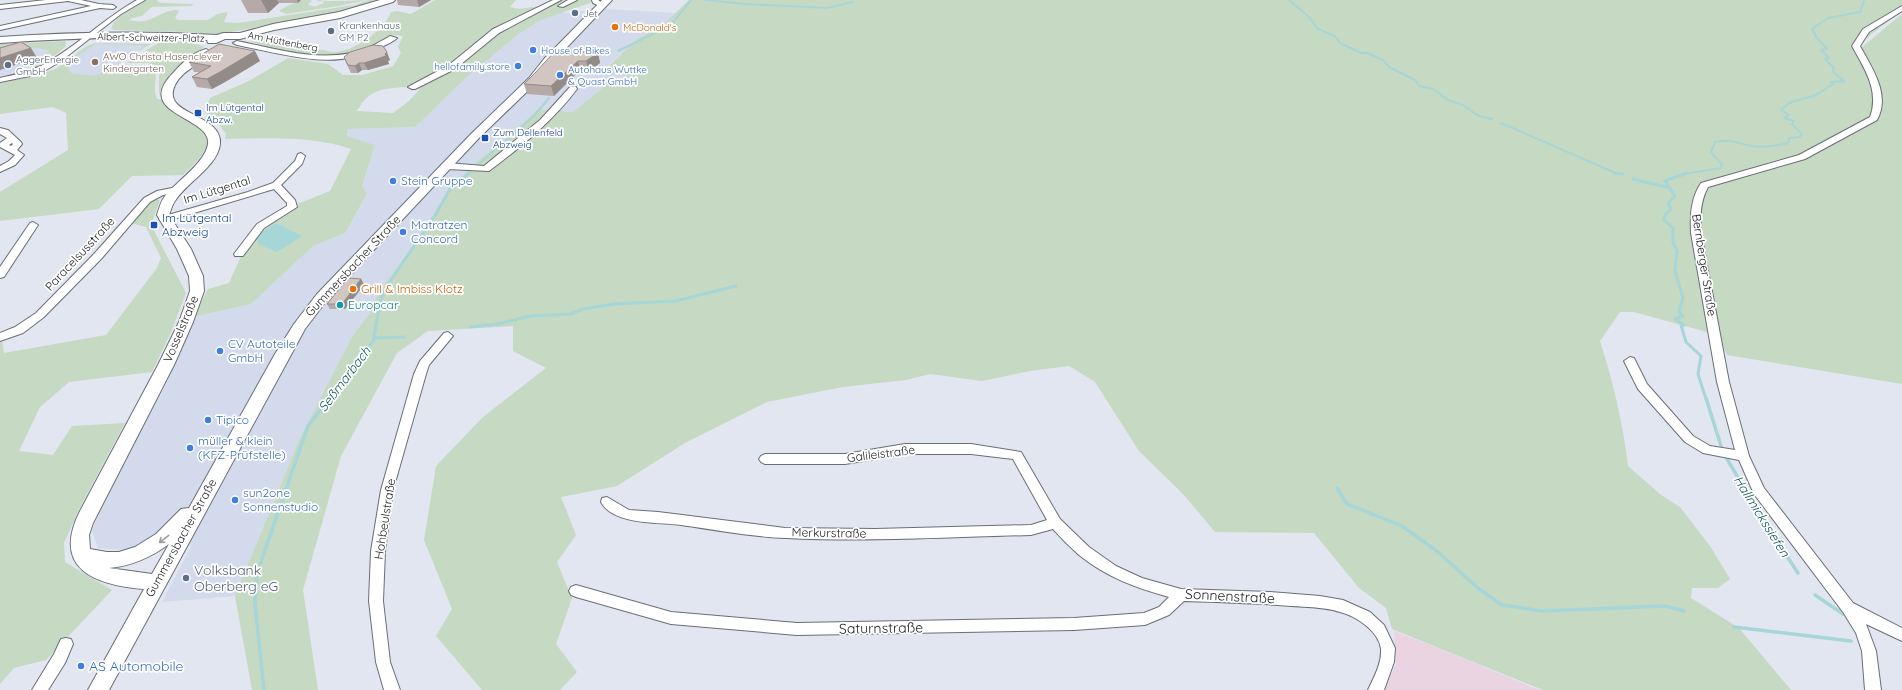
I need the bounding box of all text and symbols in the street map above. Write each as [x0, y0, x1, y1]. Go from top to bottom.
place label: Jet [583, 7, 598, 20]
marker: Jet [570, 8, 580, 18]
place label: Krankenhaus GM P2 [339, 19, 400, 44]
place label: McDonald's [623, 21, 677, 34]
marker: McDonald's [610, 22, 620, 32]
marker: Krankenhaus GM P2 [326, 26, 336, 36]
street label: Am Hüttenberg [247, 28, 319, 55]
street label: Albert-Schweitzer-Platz [97, 30, 205, 45]
place label: House of Bikes [541, 44, 610, 57]
marker: House of Bikes [528, 45, 538, 55]
place label: AWO Christa Hasenclever Kindergarten [103, 50, 222, 75]
place label: AggerEnergie GmbH [16, 53, 79, 78]
marker: AWO Christa Hasenclever Kindergarten [90, 57, 100, 67]
marker: AggerEnergie GmbH [3, 60, 13, 70]
place label: hellofamily.store [434, 60, 510, 73]
marker: hellofamily.store [513, 61, 523, 71]
place label: Autohaus Wuttke & Quast GmbH [568, 63, 647, 88]
marker: Autohaus Wuttke & Quast GmbH [555, 70, 565, 80]
place label: Im Lütgental Abzw. [206, 101, 264, 126]
marker: Im Lütgental Abzw. [193, 108, 203, 118]
place label: Zum Dellenfeld Abzweig [493, 126, 563, 151]
marker: Zum Dellenfeld Abzweig [480, 133, 490, 143]
street label: Im Lütgental [181, 172, 252, 207]
place label: Stein Gruppe [401, 173, 473, 188]
marker: Stein Gruppe [388, 176, 398, 186]
place label: Im Lütgental Abzweig [162, 210, 232, 239]
street label: Gummersbacher Straße [302, 212, 404, 319]
street label: Paracelsusstraße [42, 213, 118, 294]
street label: Bernberger Straße [1689, 213, 1720, 317]
place label: Matratzen Concord [411, 217, 467, 246]
marker: Im Lütgental Abzweig [149, 220, 159, 230]
marker: Matratzen Concord [398, 227, 408, 237]
place label: Grill & Imbiss Klotz [361, 281, 463, 296]
marker: Grill & Imbiss Klotz [348, 284, 358, 294]
street label: Vosselstraße [160, 293, 201, 365]
place label: Europcar [348, 297, 399, 312]
marker: Europcar [335, 300, 345, 310]
place label: CV Autoteile GmbH [228, 336, 296, 365]
water label: Seßmarbach [314, 343, 374, 415]
marker: CV Autoteile GmbH [215, 346, 225, 356]
place label: Tipico [216, 412, 249, 427]
marker: Tipico [203, 415, 213, 425]
place label: müller & klein (KFZ-Prüfstelle) [198, 433, 286, 462]
street label: Galileistraße [846, 442, 916, 465]
marker: müller & klein (KFZ-Prüfstelle) [185, 443, 195, 453]
water label: Hallmickssiefen [1731, 472, 1794, 560]
street label: Gummersbacher Straße [142, 476, 219, 600]
street label: Hohbeulstraße [371, 477, 398, 561]
place label: sun2one Sonnenstudio [243, 485, 318, 514]
marker: sun2one Sonnenstudio [230, 495, 240, 505]
street label: Merkurstraße [792, 524, 867, 541]
one-way arrow [158, 534, 169, 543]
place label: Volksbank Oberberg eG [194, 561, 278, 595]
marker: Volksbank Oberberg eG [181, 573, 191, 583]
street label: Sonnenstraße [1185, 585, 1275, 607]
street label: Saturnstraße [839, 618, 923, 638]
place label: AS Automobile [89, 657, 184, 675]
marker: AS Automobile [76, 661, 86, 671]

